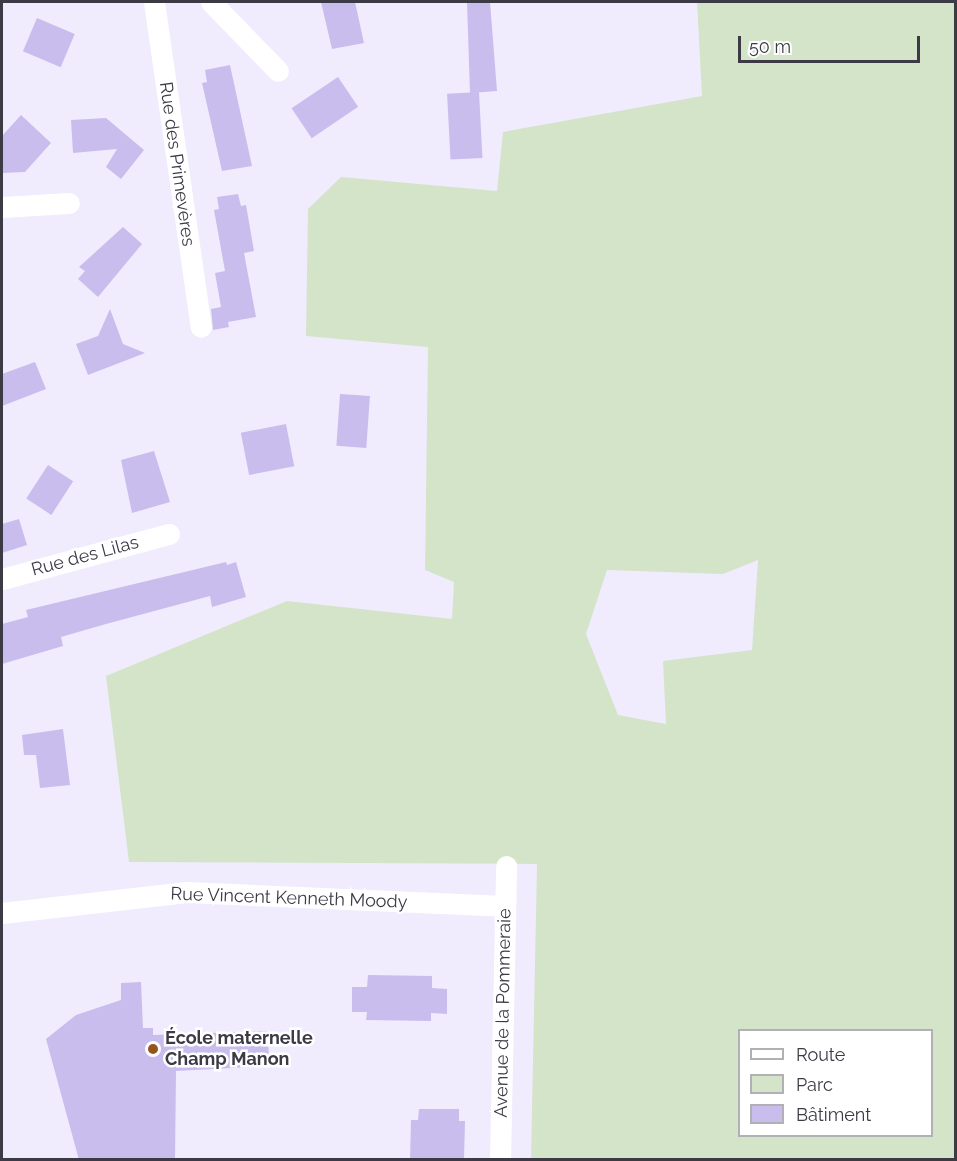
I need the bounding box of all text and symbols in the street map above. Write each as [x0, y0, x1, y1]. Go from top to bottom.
scale bar [741, 24, 922, 62]
text: 50 m [749, 36, 791, 57]
street label: Rue des Primevères [155, 80, 199, 248]
street label: Rue des Lilas [29, 531, 141, 581]
street label: Rue Vincent Kenneth Moody [170, 883, 408, 913]
street label: Avenue de la Pommeraie [490, 908, 516, 1118]
place label: École maternelle Champ Manon [165, 1028, 313, 1070]
legend [738, 1029, 933, 1137]
marker: École maternelle Champ Manon [146, 1042, 160, 1056]
text: Route [796, 1044, 845, 1065]
text: Parc [796, 1074, 833, 1095]
text: Bâtiment [796, 1104, 871, 1125]

